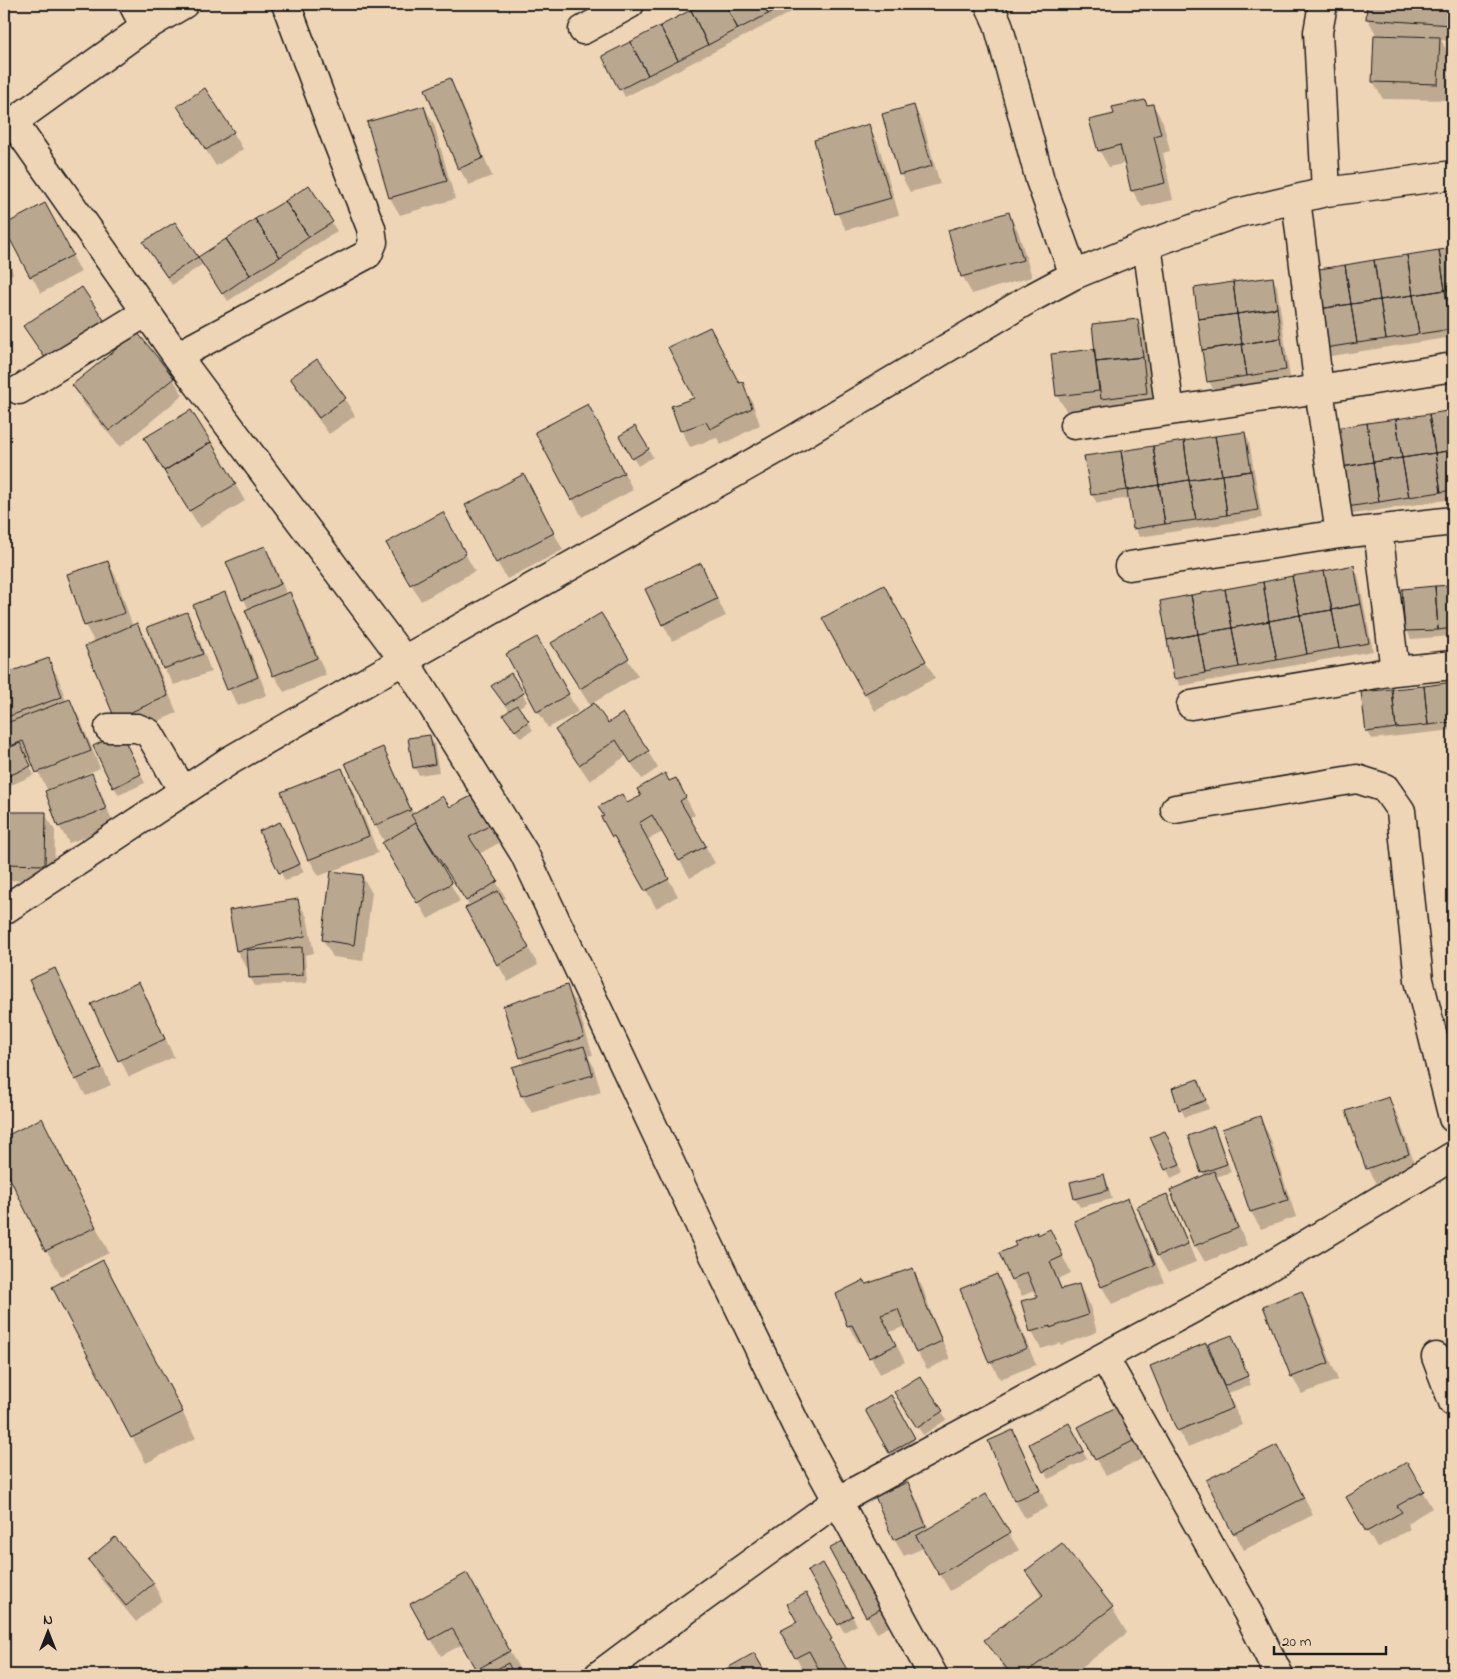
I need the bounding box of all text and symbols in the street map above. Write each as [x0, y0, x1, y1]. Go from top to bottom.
north arrow [22, 1606, 72, 1656]
text: N [43, 1610, 53, 1631]
scale bar [1274, 1624, 1387, 1656]
text: 20 m [1282, 1631, 1312, 1653]

